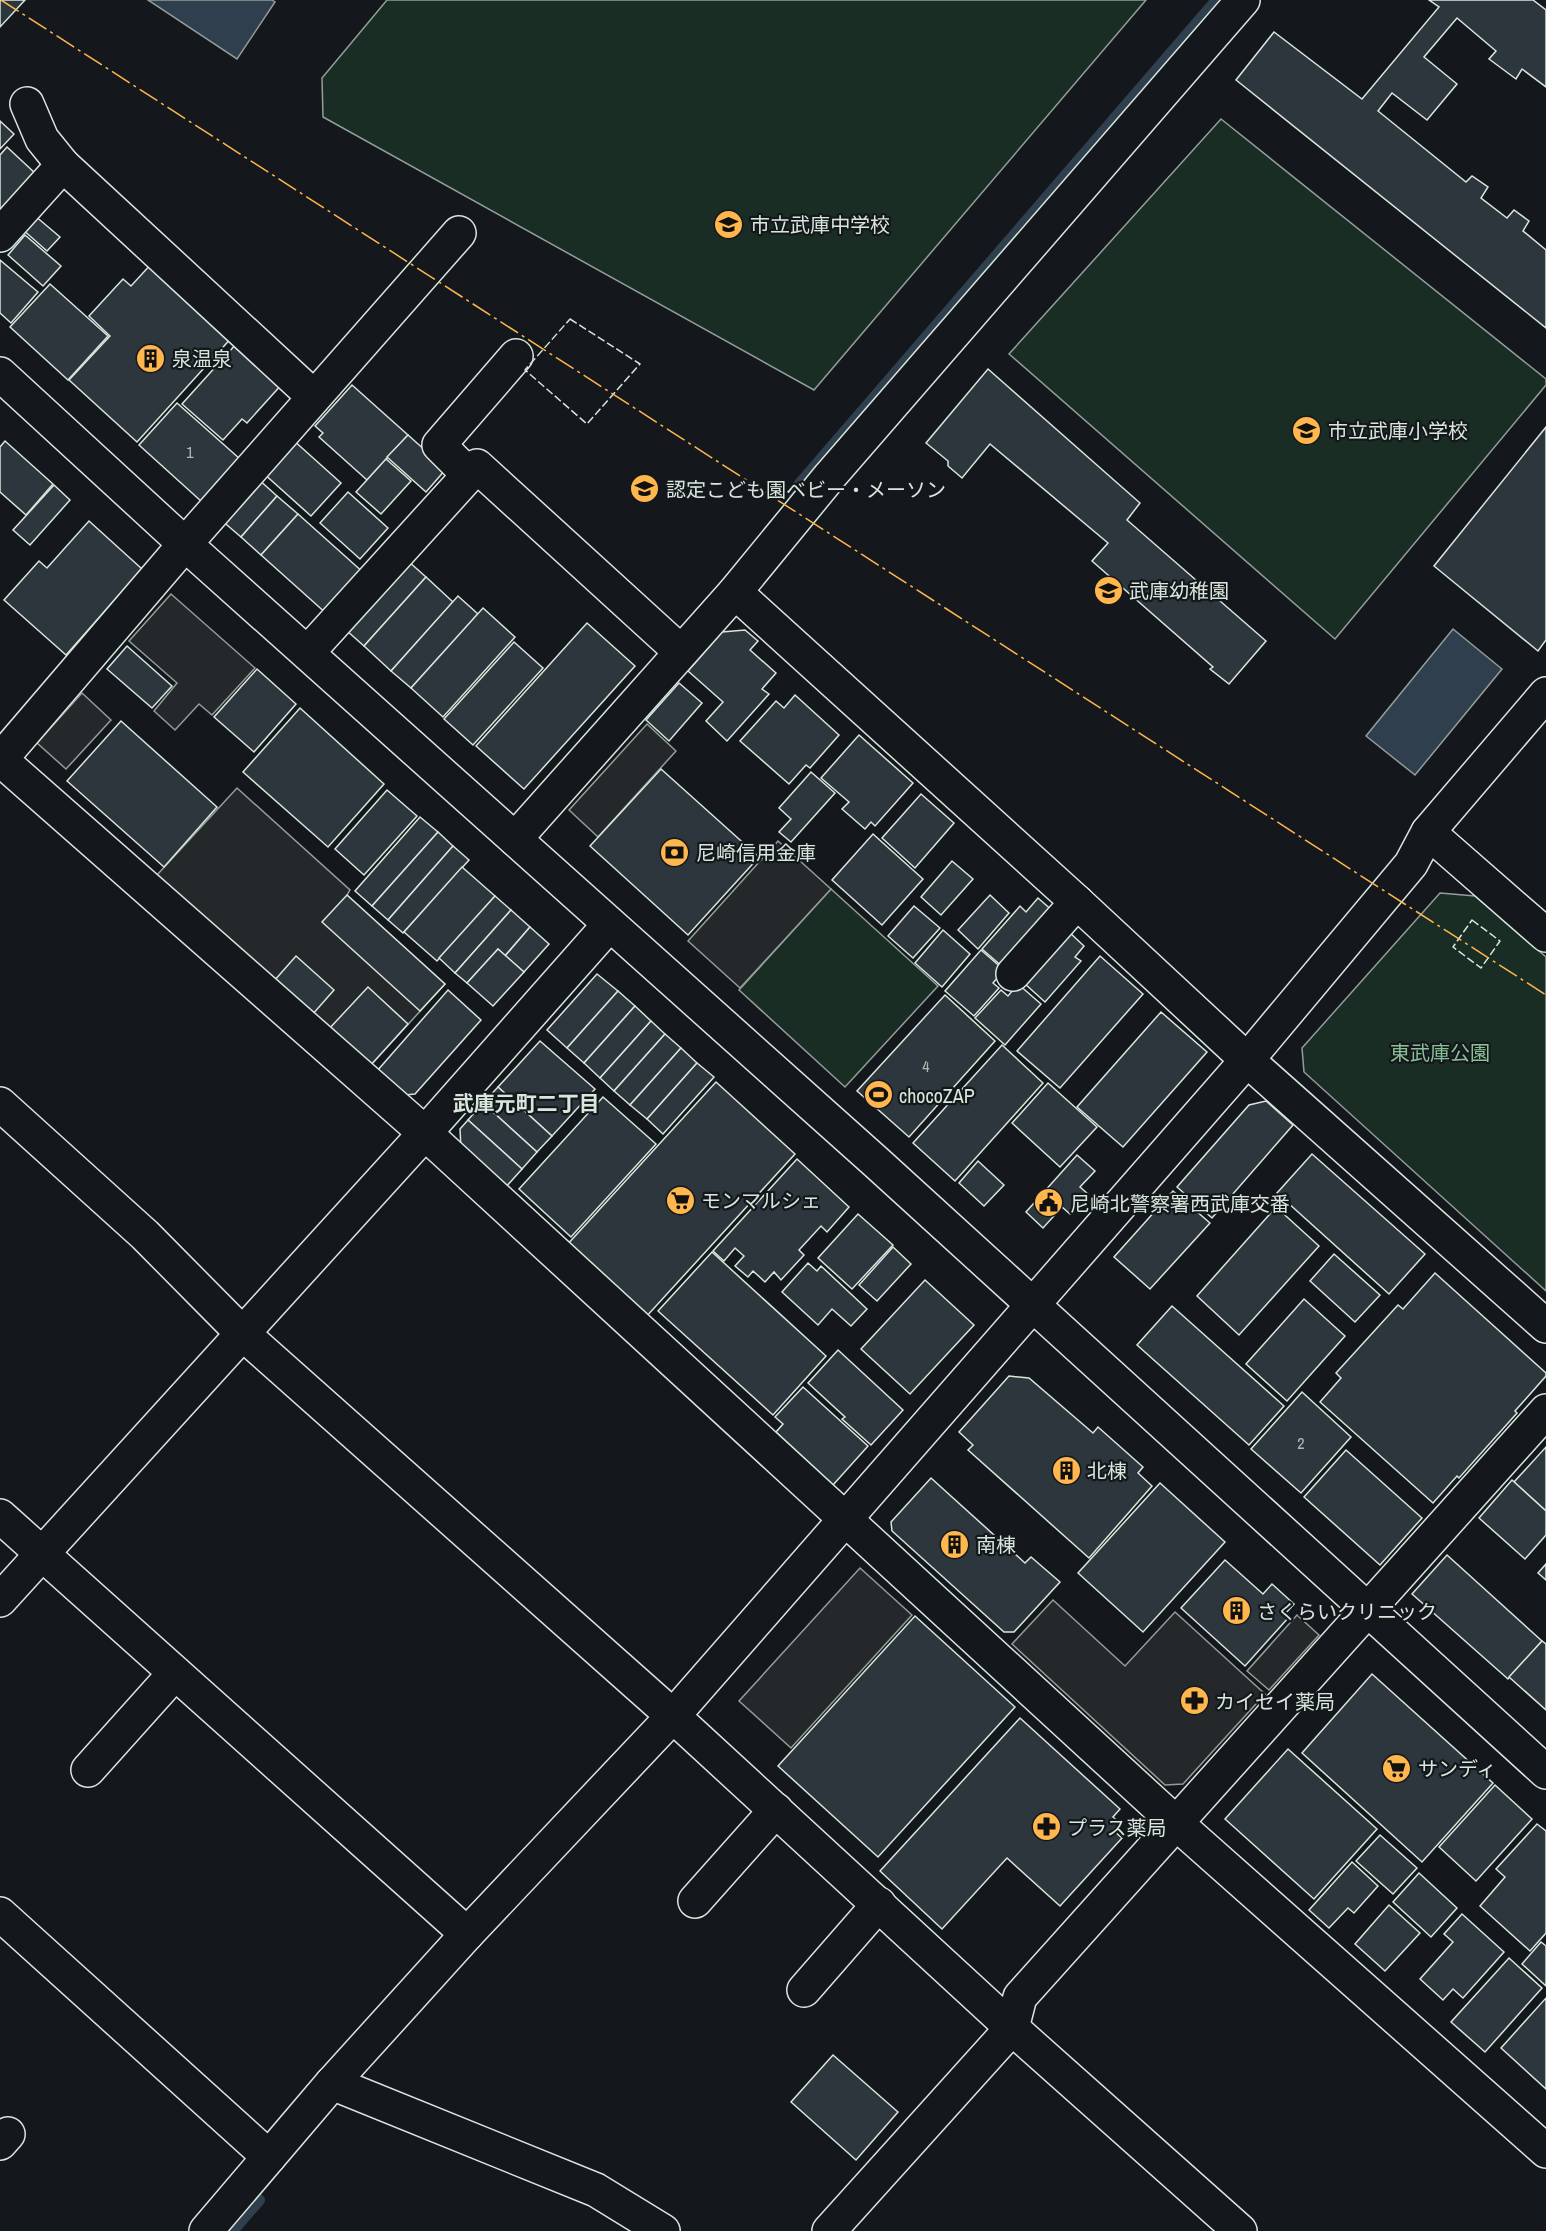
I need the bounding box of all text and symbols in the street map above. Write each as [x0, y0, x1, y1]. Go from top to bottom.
school or university icon: 市立武庫中学校 [713, 208, 745, 240]
place label: 市立武庫中学校 [750, 211, 890, 238]
building icon: 泉温泉 [135, 342, 167, 374]
place label: 泉温泉 [172, 345, 232, 372]
school or university icon: 市立武庫小学校 [1291, 414, 1323, 446]
place label: 市立武庫小学校 [1328, 417, 1468, 444]
house number: 1 [186, 441, 194, 463]
school or university icon: 認定こども園ベビー・メーソン [629, 473, 661, 505]
place label: 認定こども園ベビー・メーソン [666, 476, 946, 503]
school or university icon: 武庫幼稚園 [1092, 574, 1124, 606]
place label: 武庫幼稚園 [1129, 577, 1229, 604]
bank icon: 尼崎信用金庫 [659, 836, 691, 868]
place label: 尼崎信用金庫 [696, 839, 816, 866]
park label: 東武庫公園 [1390, 1039, 1490, 1066]
house number: 4 [922, 1055, 930, 1077]
sports icon: chocoZAP [862, 1079, 894, 1111]
place label: chocoZAP [899, 1082, 975, 1109]
district label: 武庫元町二丁目 [453, 1089, 600, 1118]
supermarket icon: モンマルシェ [664, 1184, 696, 1216]
place label: モンマルシェ [701, 1187, 821, 1214]
public building icon: 尼崎北警察署西武庫交番 [1033, 1187, 1065, 1219]
place label: 尼崎北警察署西武庫交番 [1070, 1190, 1290, 1217]
house number: 2 [1297, 1432, 1305, 1454]
building icon: 北棟 [1050, 1454, 1082, 1486]
place label: 北棟 [1087, 1457, 1127, 1484]
building icon: 南棟 [939, 1528, 971, 1560]
place label: 南棟 [976, 1531, 1016, 1558]
building icon: さくらいクリニック [1220, 1595, 1252, 1627]
place label: さくらいクリニック [1257, 1598, 1437, 1625]
pharmacy icon: カイセイ薬局 [1178, 1685, 1210, 1717]
place label: カイセイ薬局 [1215, 1688, 1335, 1715]
supermarket icon: サンディ [1381, 1752, 1413, 1784]
place label: サンディ [1418, 1755, 1497, 1782]
pharmacy icon: プラス薬局 [1030, 1811, 1062, 1843]
place label: プラス薬局 [1067, 1814, 1167, 1841]

